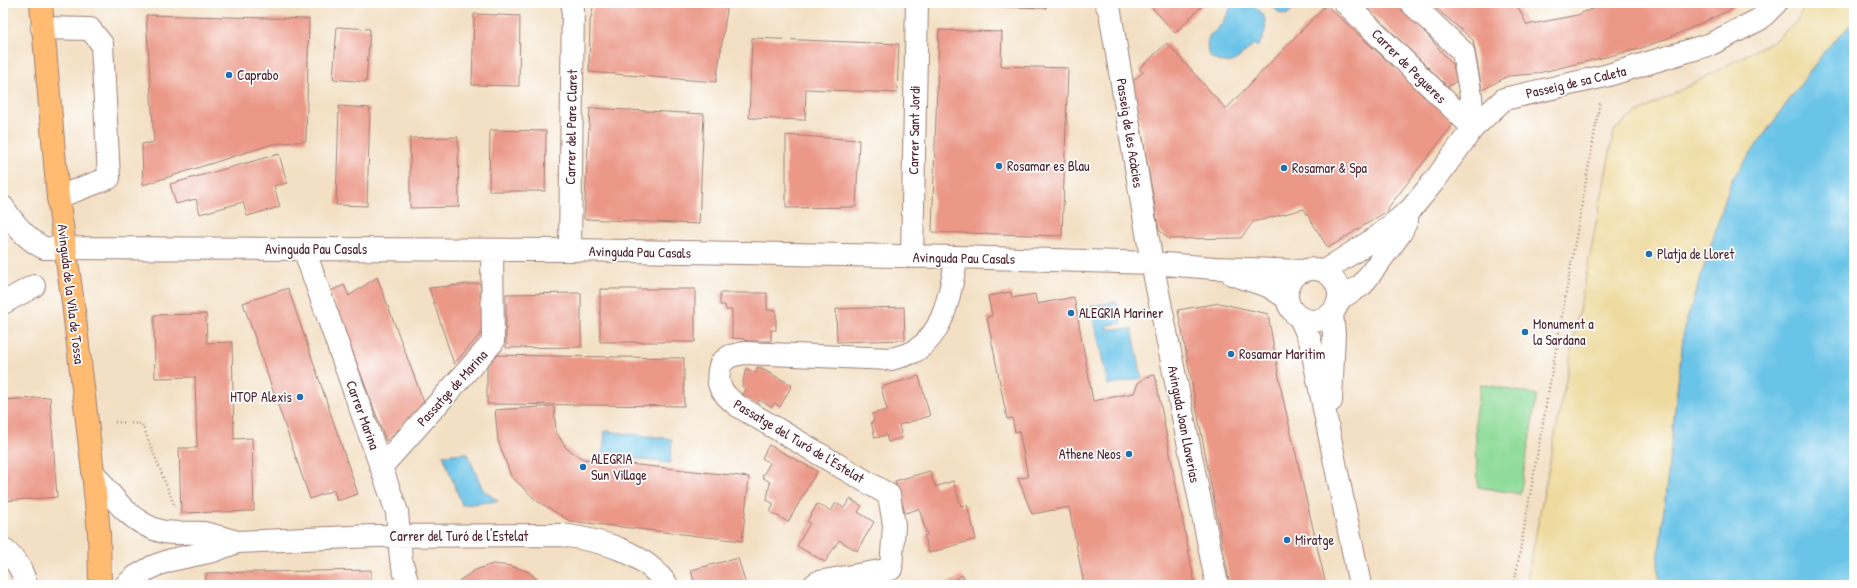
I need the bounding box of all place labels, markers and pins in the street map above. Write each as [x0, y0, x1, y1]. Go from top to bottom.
place label: Caprabo [237, 65, 279, 85]
marker: Caprabo [224, 70, 234, 80]
place label: Rosamar es Blau [1007, 156, 1090, 175]
place label: Rosamar & Spa [1292, 158, 1368, 178]
marker: Rosamar es Blau [994, 161, 1004, 171]
marker: Rosamar & Spa [1279, 163, 1289, 173]
place label: Platja de Lloret [1657, 244, 1735, 264]
marker: Platja de Lloret [1644, 249, 1654, 259]
place label: ALEGRIA Mariner [1079, 303, 1164, 322]
marker: ALEGRIA Mariner [1066, 308, 1076, 318]
place label: Monument a la Sardana [1533, 314, 1594, 349]
marker: Monument a la Sardana [1520, 327, 1530, 337]
place label: Rosamar Maritim [1239, 344, 1325, 363]
marker: Rosamar Maritim [1226, 349, 1236, 359]
place label: HTOP Alexis [230, 387, 292, 406]
marker: HTOP Alexis [295, 392, 305, 402]
place label: Athene Neos [1059, 444, 1121, 463]
place label: ALEGRIA Sun Village [591, 449, 647, 485]
marker: Athene Neos [1124, 449, 1134, 459]
marker: ALEGRIA Sun Village [578, 462, 588, 472]
place label: Miratge [1295, 530, 1334, 550]
marker: Miratge [1282, 535, 1292, 545]

